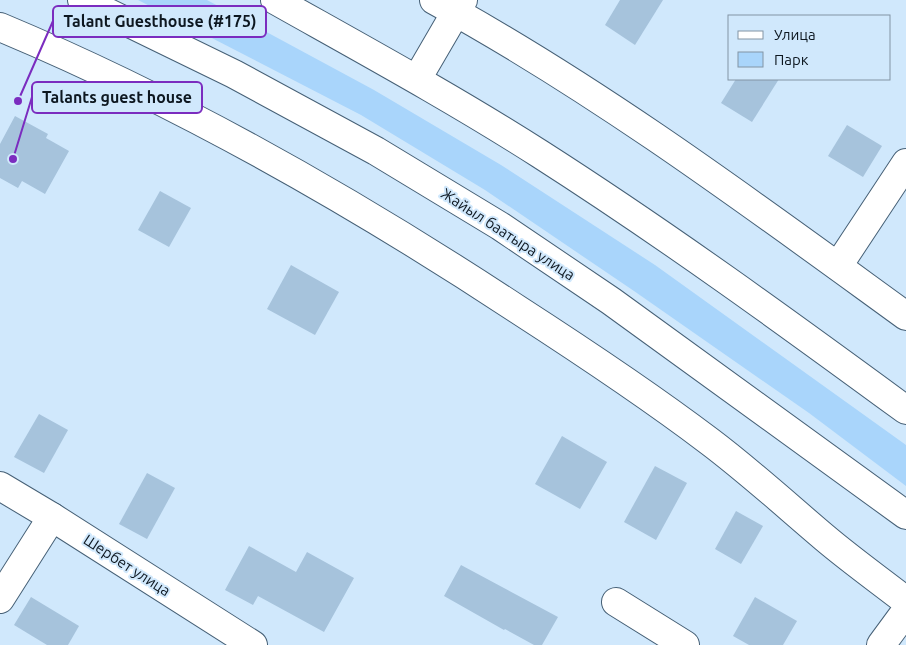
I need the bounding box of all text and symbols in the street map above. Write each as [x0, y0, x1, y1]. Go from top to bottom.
callout: Talant Guesthouse (#175) [53, 6, 266, 37]
text: Talant Guesthouse (#175) [63, 12, 257, 31]
legend [728, 15, 891, 80]
text: Улица [774, 26, 816, 43]
text: Парк [774, 51, 809, 68]
callout: Talants guest house [32, 82, 202, 113]
text: Talants guest house [42, 88, 192, 106]
street label: Жайыл баатыра улица [438, 184, 578, 284]
street label: Шербет улица [81, 531, 173, 599]

